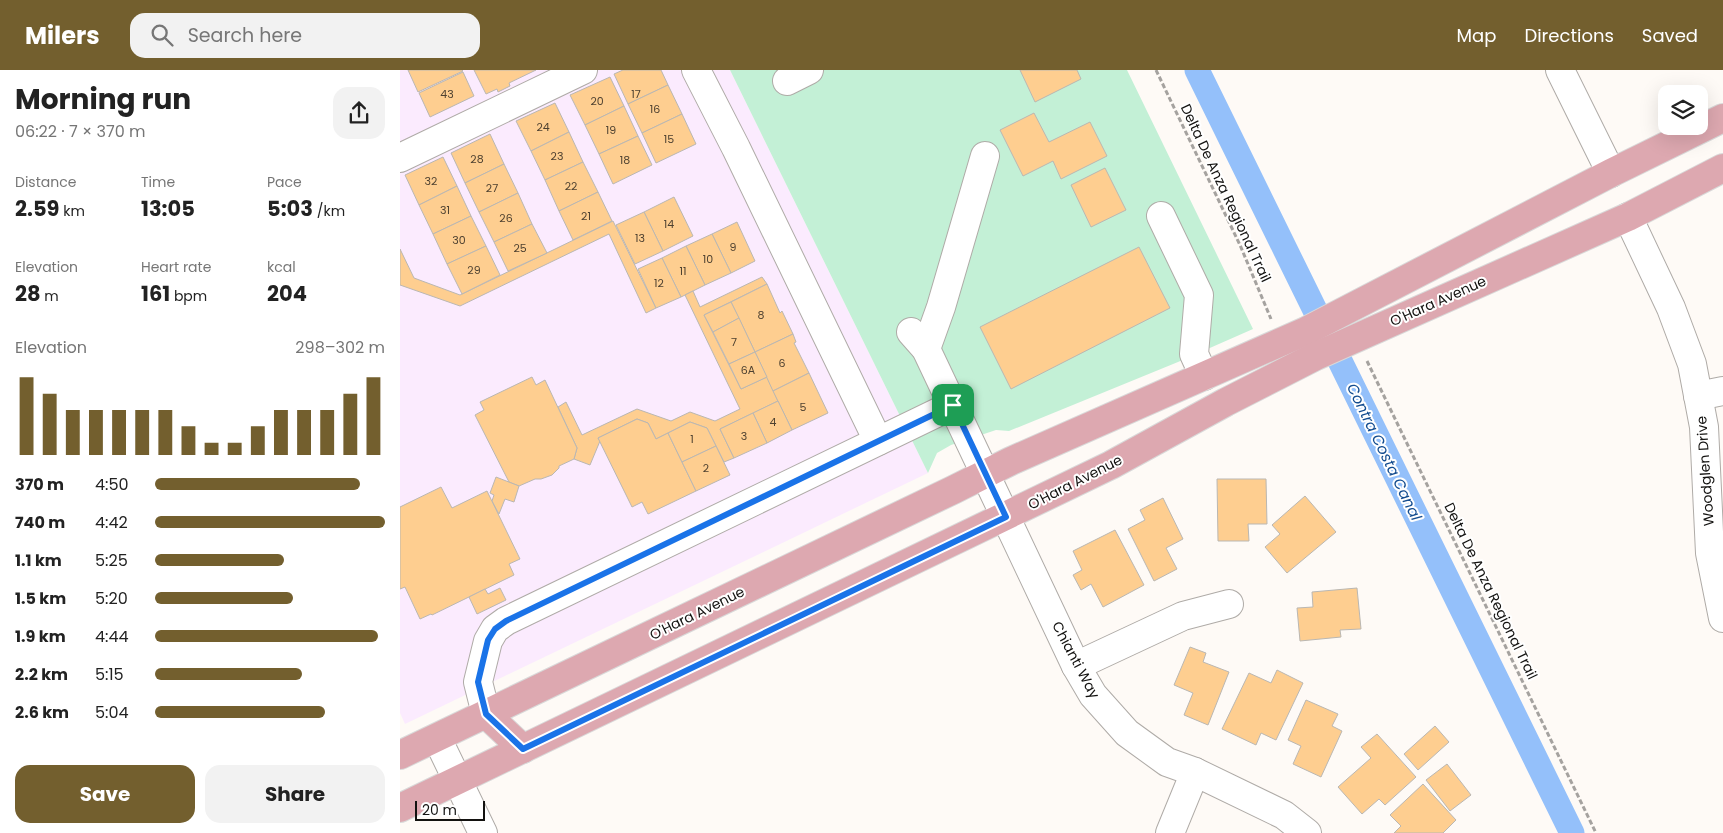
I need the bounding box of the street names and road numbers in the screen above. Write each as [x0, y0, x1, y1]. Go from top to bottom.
street label: Delta De Anza Regional Trail [1176, 101, 1276, 285]
street label: O'Hara Avenue [1387, 271, 1490, 331]
street label: Woodglen Drive [1691, 415, 1719, 527]
street label: O'Hara Avenue [1024, 449, 1126, 514]
street label: Delta De Anza Regional Trail [1439, 499, 1543, 683]
street label: O'Hara Avenue [646, 581, 748, 645]
street label: Chianti Way [1047, 618, 1105, 702]

